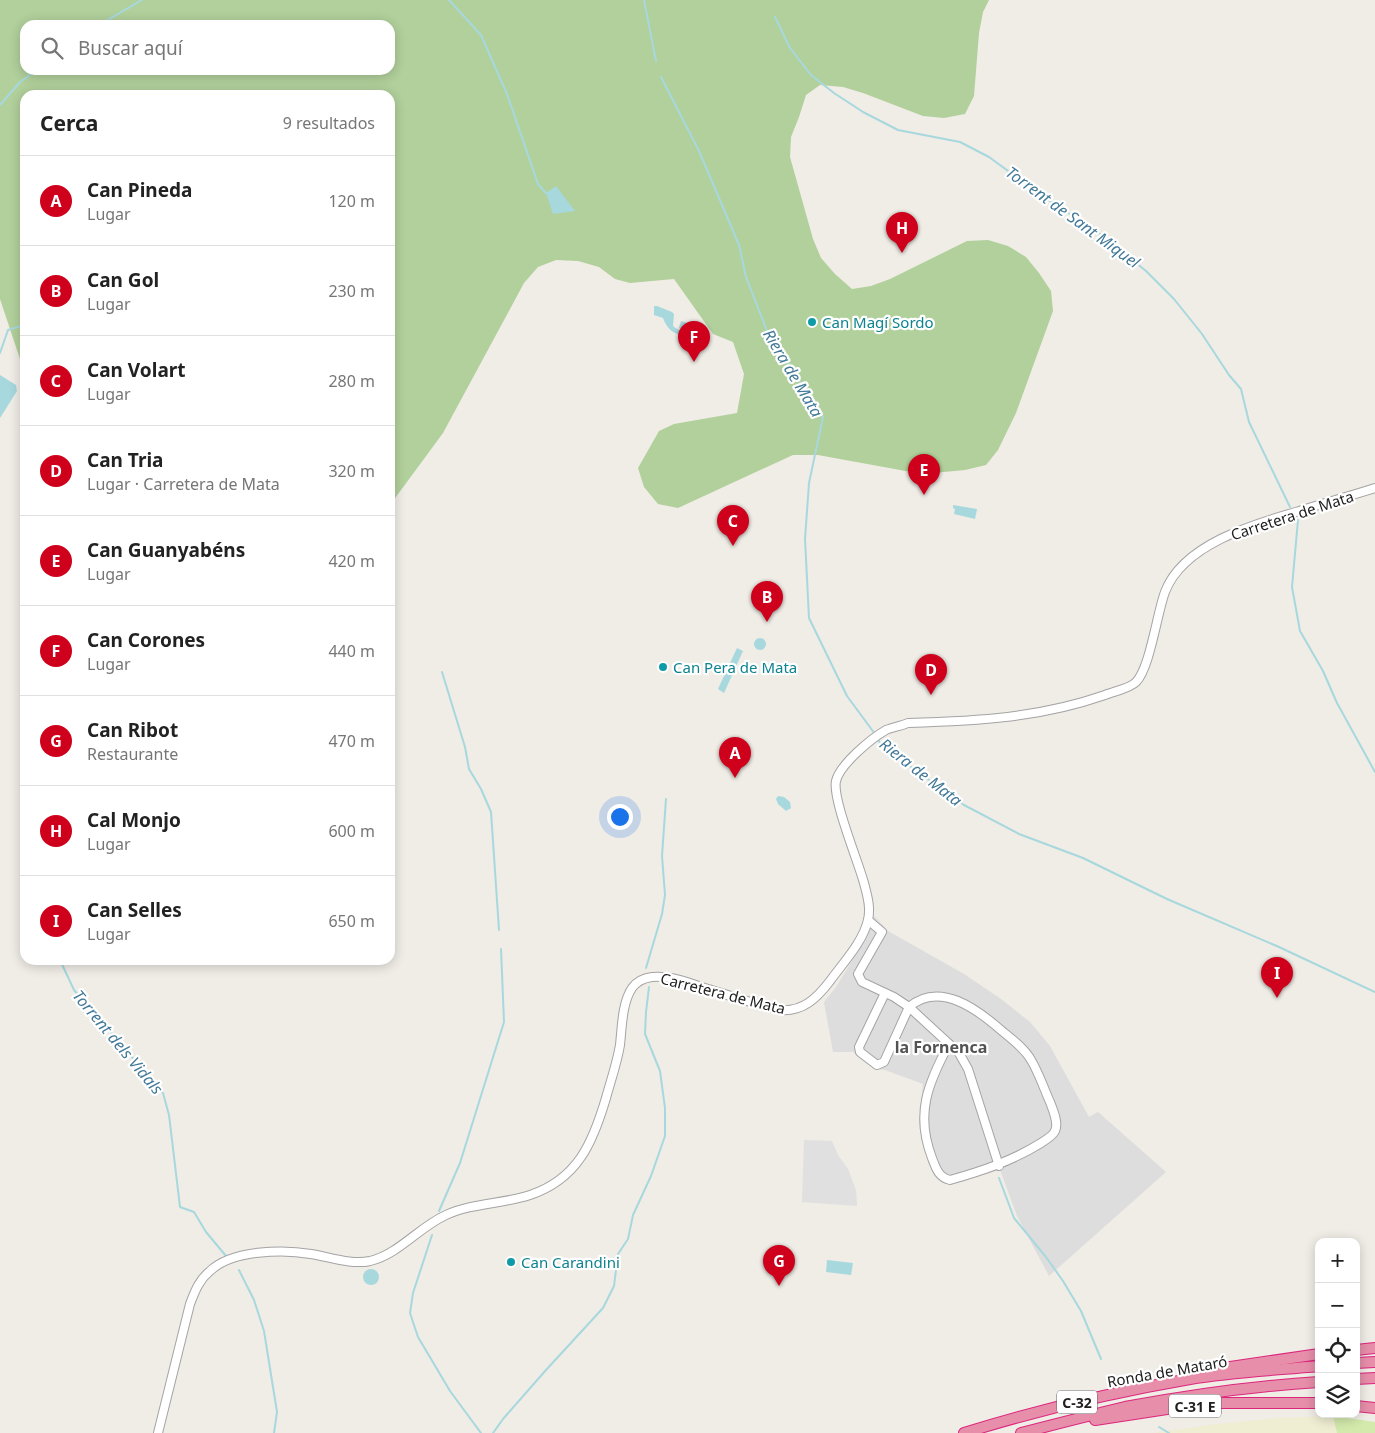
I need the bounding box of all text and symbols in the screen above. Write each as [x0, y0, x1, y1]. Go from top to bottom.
search box [20, 20, 395, 75]
icon: search [38, 34, 66, 62]
text: Buscar aquí [78, 35, 183, 61]
text: Cerca [40, 109, 98, 137]
text: 9 resultados [283, 112, 375, 134]
water label: Torrent de Sant Miquel [1002, 161, 1145, 274]
text: Can Pineda [87, 177, 192, 203]
text: A [50, 190, 62, 212]
text: 120 m [328, 190, 375, 212]
text: Lugar [87, 203, 131, 225]
pin: H [886, 212, 918, 253]
text: Can Gol [87, 267, 159, 293]
text: B [51, 280, 61, 302]
text: 230 m [328, 280, 375, 302]
text: Lugar [87, 293, 131, 315]
place label: Can Magí Sordo [822, 312, 934, 332]
marker: Can Magí Sordo [806, 316, 818, 328]
pin: F [678, 321, 710, 362]
water label: Riera de Mata [758, 325, 828, 421]
text: Can Volart [87, 357, 186, 383]
text: C [51, 370, 61, 392]
text: 280 m [328, 370, 375, 392]
text: Lugar [87, 383, 131, 405]
text: Can Tria [87, 447, 163, 473]
pin: E [908, 454, 940, 495]
text: D [50, 460, 62, 482]
text: 320 m [328, 460, 375, 482]
text: Lugar · Carretera de Mata [87, 473, 280, 495]
street label: Carretera de Mata [1228, 486, 1356, 544]
pin: C [717, 505, 749, 546]
text: Can Guanyabéns [87, 537, 245, 563]
text: E [52, 550, 60, 572]
text: 420 m [328, 550, 375, 572]
text: Lugar [87, 563, 131, 585]
pin: B [751, 581, 783, 622]
text: Can Corones [87, 627, 205, 653]
text: F [52, 640, 60, 662]
text: 440 m [328, 640, 375, 662]
text: Lugar [87, 653, 131, 675]
pin: D [915, 654, 947, 695]
place label: Can Pera de Mata [673, 657, 797, 677]
marker: Can Pera de Mata [657, 661, 669, 673]
text: Can Ribot [87, 717, 178, 743]
text: G [50, 730, 62, 752]
text: 470 m [328, 730, 375, 752]
water label: Riera de Mata [875, 733, 967, 811]
pin: A [719, 737, 751, 778]
text: Restaurante [87, 743, 178, 765]
your location [607, 804, 633, 830]
text: Cal Monjo [87, 807, 181, 833]
text: H [50, 820, 62, 842]
text: 600 m [328, 820, 375, 842]
text: Lugar [87, 833, 131, 855]
text: Can Selles [87, 897, 182, 923]
text: I [53, 910, 59, 932]
text: 650 m [328, 910, 375, 932]
text: Lugar [87, 923, 131, 945]
pin: I [1261, 957, 1293, 998]
street label: Carretera de Mata [658, 968, 788, 1018]
water label: Torrent dels Vidals [68, 985, 168, 1099]
district label: la Fornenca [895, 1036, 987, 1058]
map controls [1315, 1238, 1360, 1418]
button: + [1315, 1238, 1360, 1283]
pin: G [763, 1245, 795, 1286]
place label: Can Carandini [521, 1252, 620, 1272]
marker: Can Carandini [505, 1256, 517, 1268]
button: − [1315, 1283, 1360, 1328]
button: locate [1315, 1328, 1360, 1373]
street label: Ronda de Mataró [1105, 1351, 1229, 1391]
button: layers [1315, 1373, 1360, 1418]
road number: C-32 [1057, 1390, 1097, 1414]
road number: C-31 E [1169, 1394, 1221, 1418]

